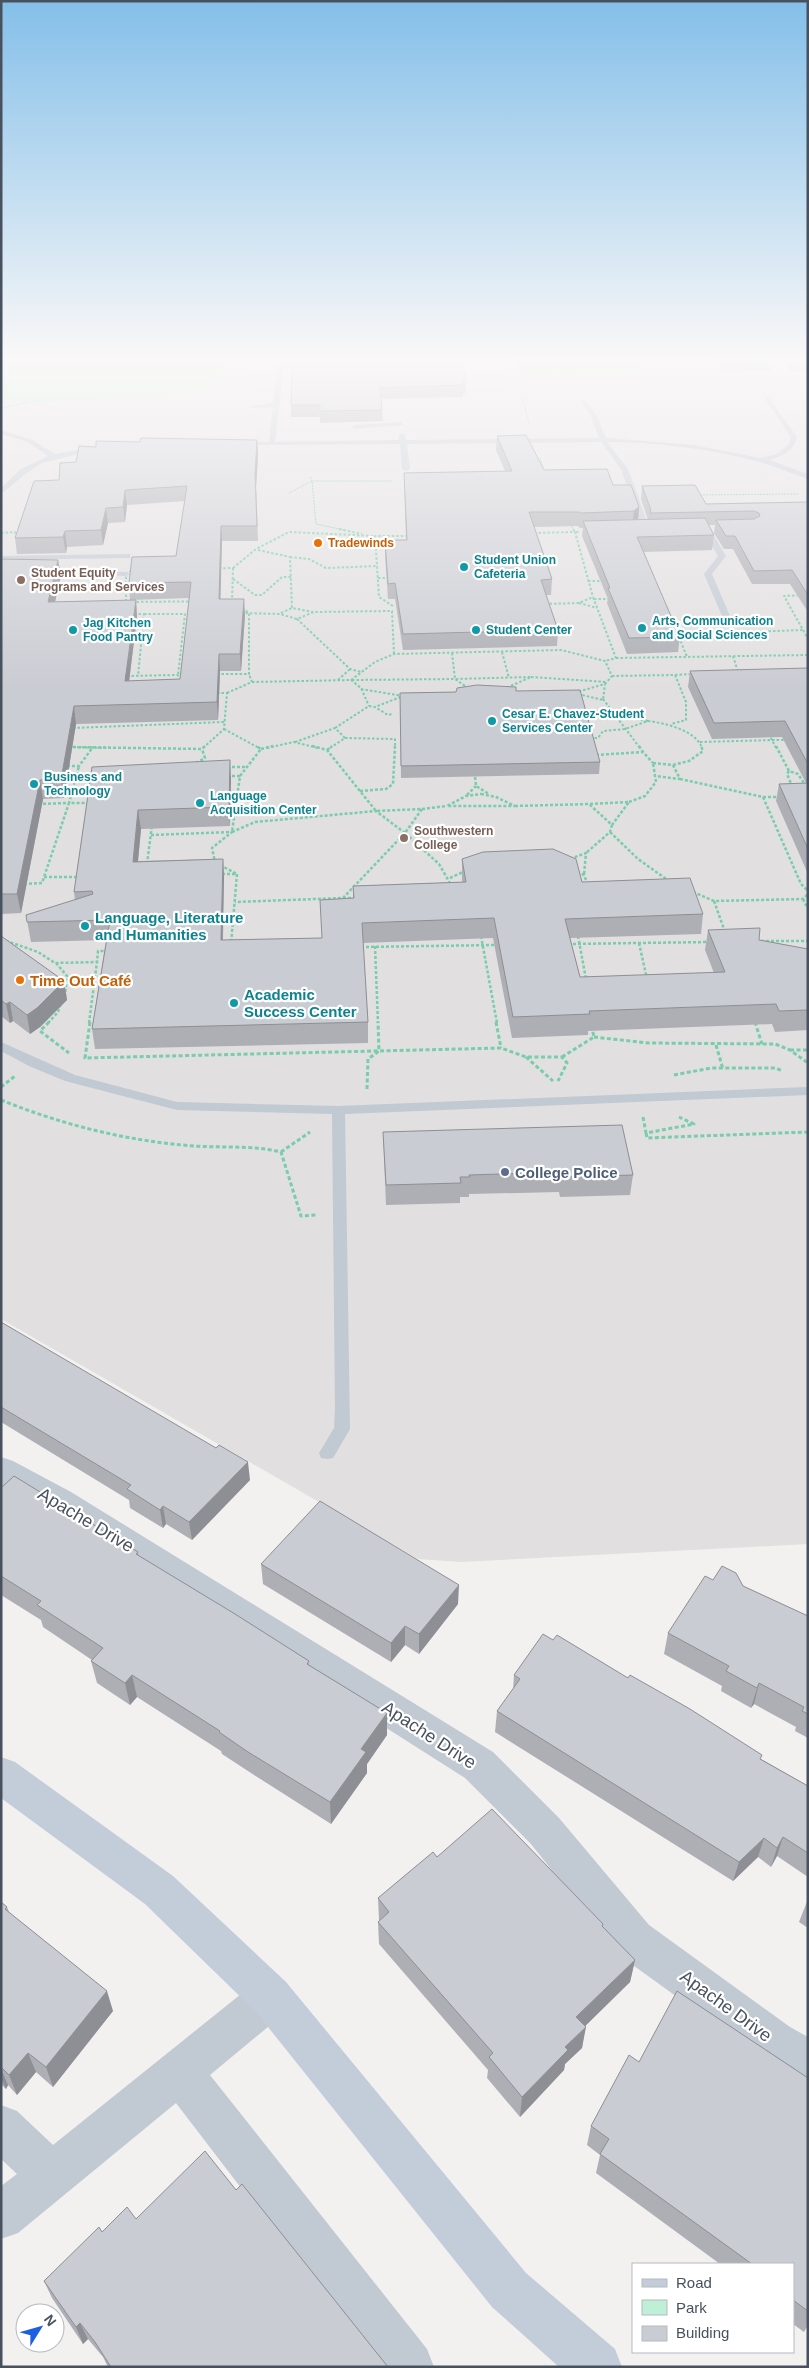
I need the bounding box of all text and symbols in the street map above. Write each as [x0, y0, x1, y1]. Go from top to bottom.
place label: Tradewinds [328, 536, 394, 550]
marker: Tradewinds [312, 537, 324, 549]
place label: Student Union Cafeteria [474, 553, 556, 581]
marker: Student Union Cafeteria [458, 561, 470, 573]
place label: Student Equity Programs and Services [31, 566, 165, 594]
marker: Student Equity Programs and Services [15, 574, 27, 586]
place label: Arts, Communication and Social Sciences [652, 614, 773, 642]
place label: Jag Kitchen Food Pantry [83, 616, 153, 644]
marker: Arts, Communication and Social Sciences [636, 622, 648, 634]
place label: Student Center [486, 623, 572, 637]
marker: Jag Kitchen Food Pantry [67, 624, 79, 636]
marker: Student Center [470, 624, 482, 636]
place label: Cesar E. Chavez-Student Services Center [502, 707, 644, 735]
marker: Cesar E. Chavez-Student Services Center [486, 715, 498, 727]
place label: Business and Technology [44, 770, 122, 798]
marker: Business and Technology [28, 778, 40, 790]
place label: Language Acquisition Center [210, 789, 317, 817]
marker: Language Acquisition Center [194, 797, 206, 809]
place label: Southwestern College [414, 824, 493, 852]
marker: Southwestern College [398, 832, 410, 844]
place label: Language, Literature and Humanities [95, 909, 243, 943]
marker: Language, Literature and Humanities [79, 920, 91, 932]
place label: Time Out Café [30, 972, 131, 989]
marker: Time Out Café [14, 974, 26, 986]
place label: Academic Success Center [244, 986, 357, 1020]
marker: Academic Success Center [228, 997, 240, 1009]
place label: College Police [515, 1164, 618, 1181]
marker: College Police [499, 1166, 511, 1178]
street label: Apache Drive [35, 1484, 137, 1556]
street label: Apache Drive [378, 1697, 480, 1773]
street label: Apache Drive [676, 1966, 776, 2046]
legend [632, 2263, 794, 2353]
text: Road [676, 2274, 712, 2291]
text: Park [676, 2299, 707, 2316]
north arrow [15, 2303, 65, 2353]
text: N [41, 2311, 60, 2329]
text: Building [676, 2324, 729, 2341]

